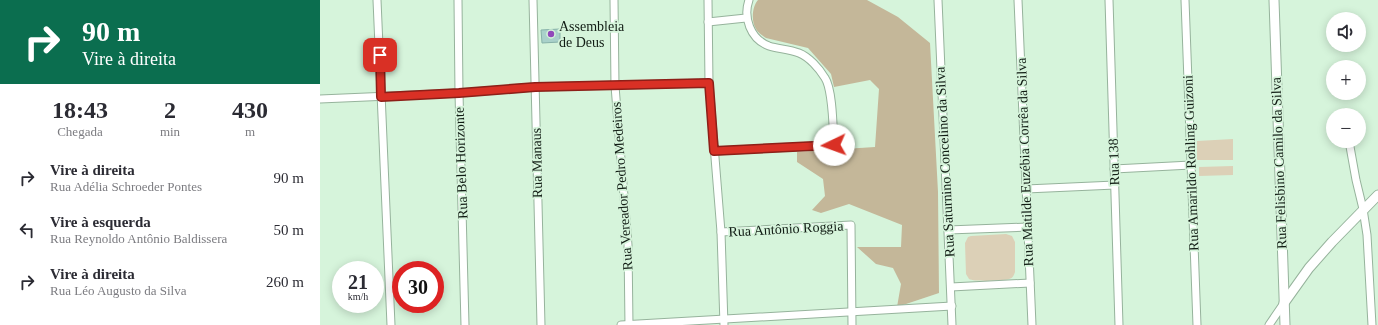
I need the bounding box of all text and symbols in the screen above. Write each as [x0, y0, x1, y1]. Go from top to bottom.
map controls [1326, 12, 1366, 148]
button: sound [1326, 12, 1366, 52]
icon: right [16, 16, 68, 68]
text: 90 m [82, 16, 140, 47]
place label: Assembleia de Deus [559, 19, 625, 50]
marker: Assembleia de Deus [546, 29, 556, 39]
pin [363, 38, 397, 72]
icon: arrive [369, 44, 391, 66]
text: Vire à direita [82, 49, 176, 69]
street label: Rua Matilde Euzébia Corrêa da Silva [1014, 57, 1036, 267]
button: + [1326, 60, 1366, 100]
street label: Rua Saturnino Concelino da Silva [932, 66, 957, 258]
street label: Rua Amarildo Rohling Guizoni [1180, 75, 1202, 251]
street label: Rua Felisbino Camilo da Silva [1268, 76, 1289, 249]
text: 18:43 [52, 97, 108, 123]
text: 2 [164, 97, 176, 123]
text: 430 [232, 97, 268, 123]
street label: Rua Vereador Pedro Medeiros [609, 101, 635, 271]
street label: Rua Belo Horizonte [452, 107, 470, 219]
button: − [1326, 108, 1366, 148]
text: Chegada [57, 124, 103, 139]
text: min [160, 124, 180, 139]
text: m [245, 124, 255, 139]
position arrow [813, 124, 855, 166]
street label: Rua Manaus [529, 128, 545, 198]
street label: Rua 138 [1106, 138, 1122, 186]
text: Vire à direita [50, 162, 135, 178]
icon: right [16, 167, 38, 189]
text: 90 m [274, 170, 304, 186]
text: Rua Adélia Schroeder Pontes [50, 179, 202, 194]
text: Vire à esquerda [50, 214, 151, 230]
street label: Rua Antônio Roggia [728, 218, 845, 240]
icon: left [16, 219, 38, 241]
text: 50 m [274, 222, 304, 238]
text: Rua Reynoldo Antônio Baldissera [50, 231, 227, 246]
speed limit sign: 30 [392, 261, 444, 313]
text: Vire à direita [50, 266, 135, 282]
icon: right [16, 271, 38, 293]
text: 21 [348, 271, 368, 293]
text: 260 m [266, 274, 304, 290]
text: Rua Léo Augusto da Silva [50, 283, 187, 298]
text: km/h [348, 291, 368, 302]

